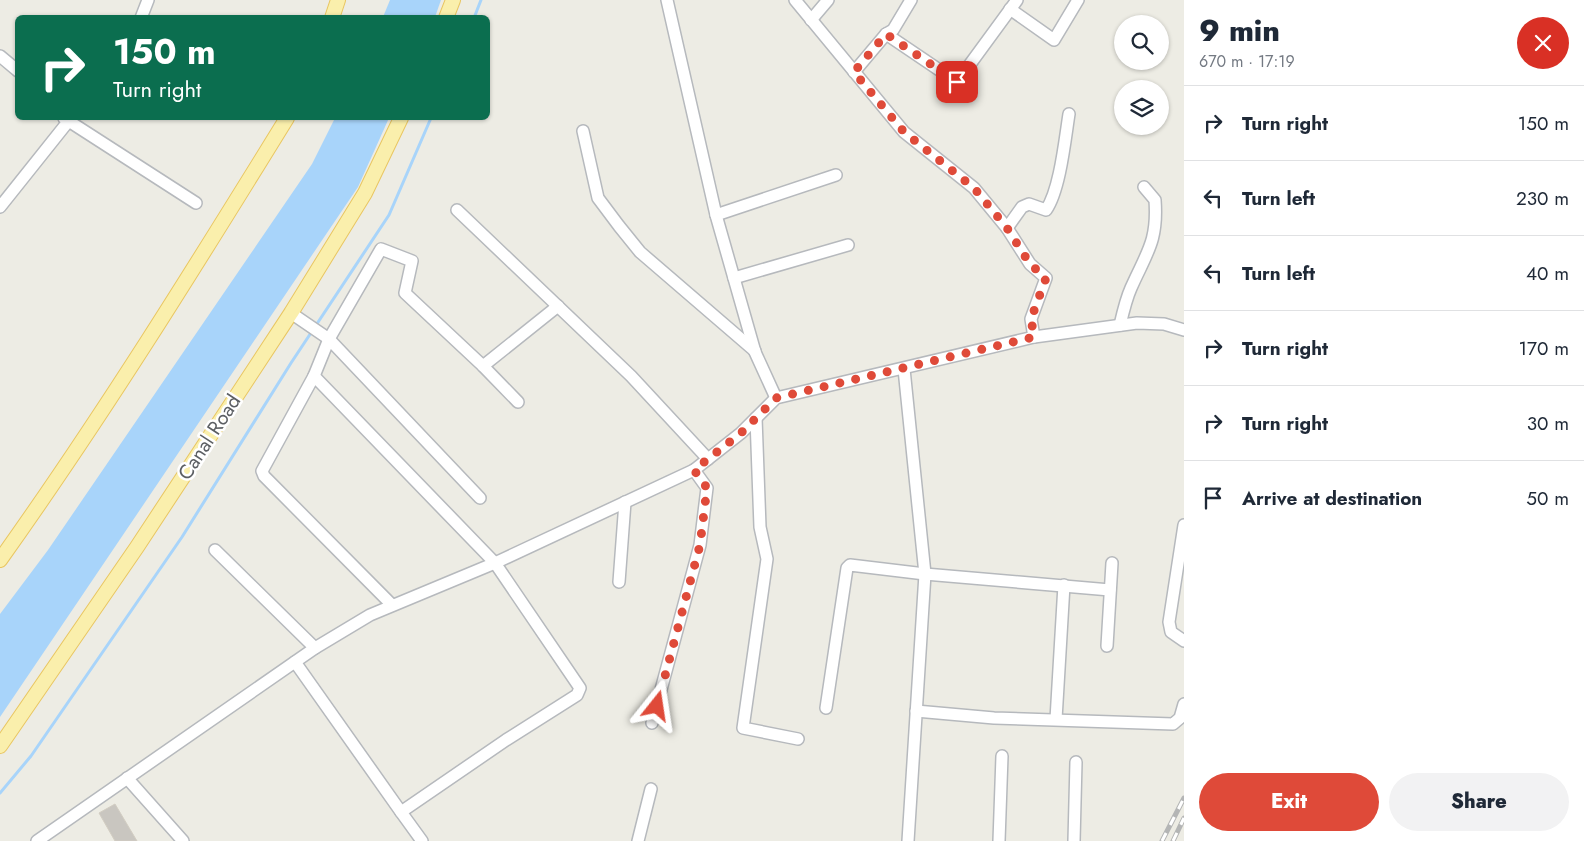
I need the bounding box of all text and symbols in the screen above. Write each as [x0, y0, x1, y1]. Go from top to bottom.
text: 9 min [1199, 9, 1280, 52]
map controls [1114, 15, 1169, 135]
button: search [1114, 15, 1169, 70]
button: close [1517, 17, 1569, 69]
text: 150 m [113, 27, 216, 77]
icon: right [30, 35, 95, 100]
text: 670 m · 17:19 [1199, 50, 1295, 73]
pin [936, 61, 978, 103]
icon: arrive [943, 68, 971, 96]
text: Turn right [113, 73, 201, 105]
button: layers [1114, 80, 1169, 135]
icon: right [1199, 109, 1227, 137]
text: Turn right [1242, 110, 1328, 137]
text: 150 m [1518, 110, 1569, 137]
icon: left [1199, 184, 1227, 212]
text: Turn left [1242, 185, 1315, 212]
text: 230 m [1516, 185, 1569, 212]
icon: left [1199, 259, 1227, 287]
text: Turn left [1242, 260, 1315, 287]
text: 40 m [1526, 260, 1569, 287]
icon: right [1199, 334, 1227, 362]
text: Turn right [1242, 335, 1328, 362]
text: 170 m [1519, 335, 1569, 362]
street label: Canal Road [171, 389, 248, 486]
icon: right [1199, 409, 1227, 437]
text: Turn right [1242, 410, 1328, 437]
text: 30 m [1527, 410, 1569, 437]
icon: arrive [1199, 484, 1227, 512]
text: Arrive at destination [1242, 485, 1422, 512]
text: 50 m [1526, 485, 1569, 512]
position arrow [630, 679, 682, 731]
button: Exit [1199, 773, 1379, 831]
button: Share [1389, 773, 1569, 831]

